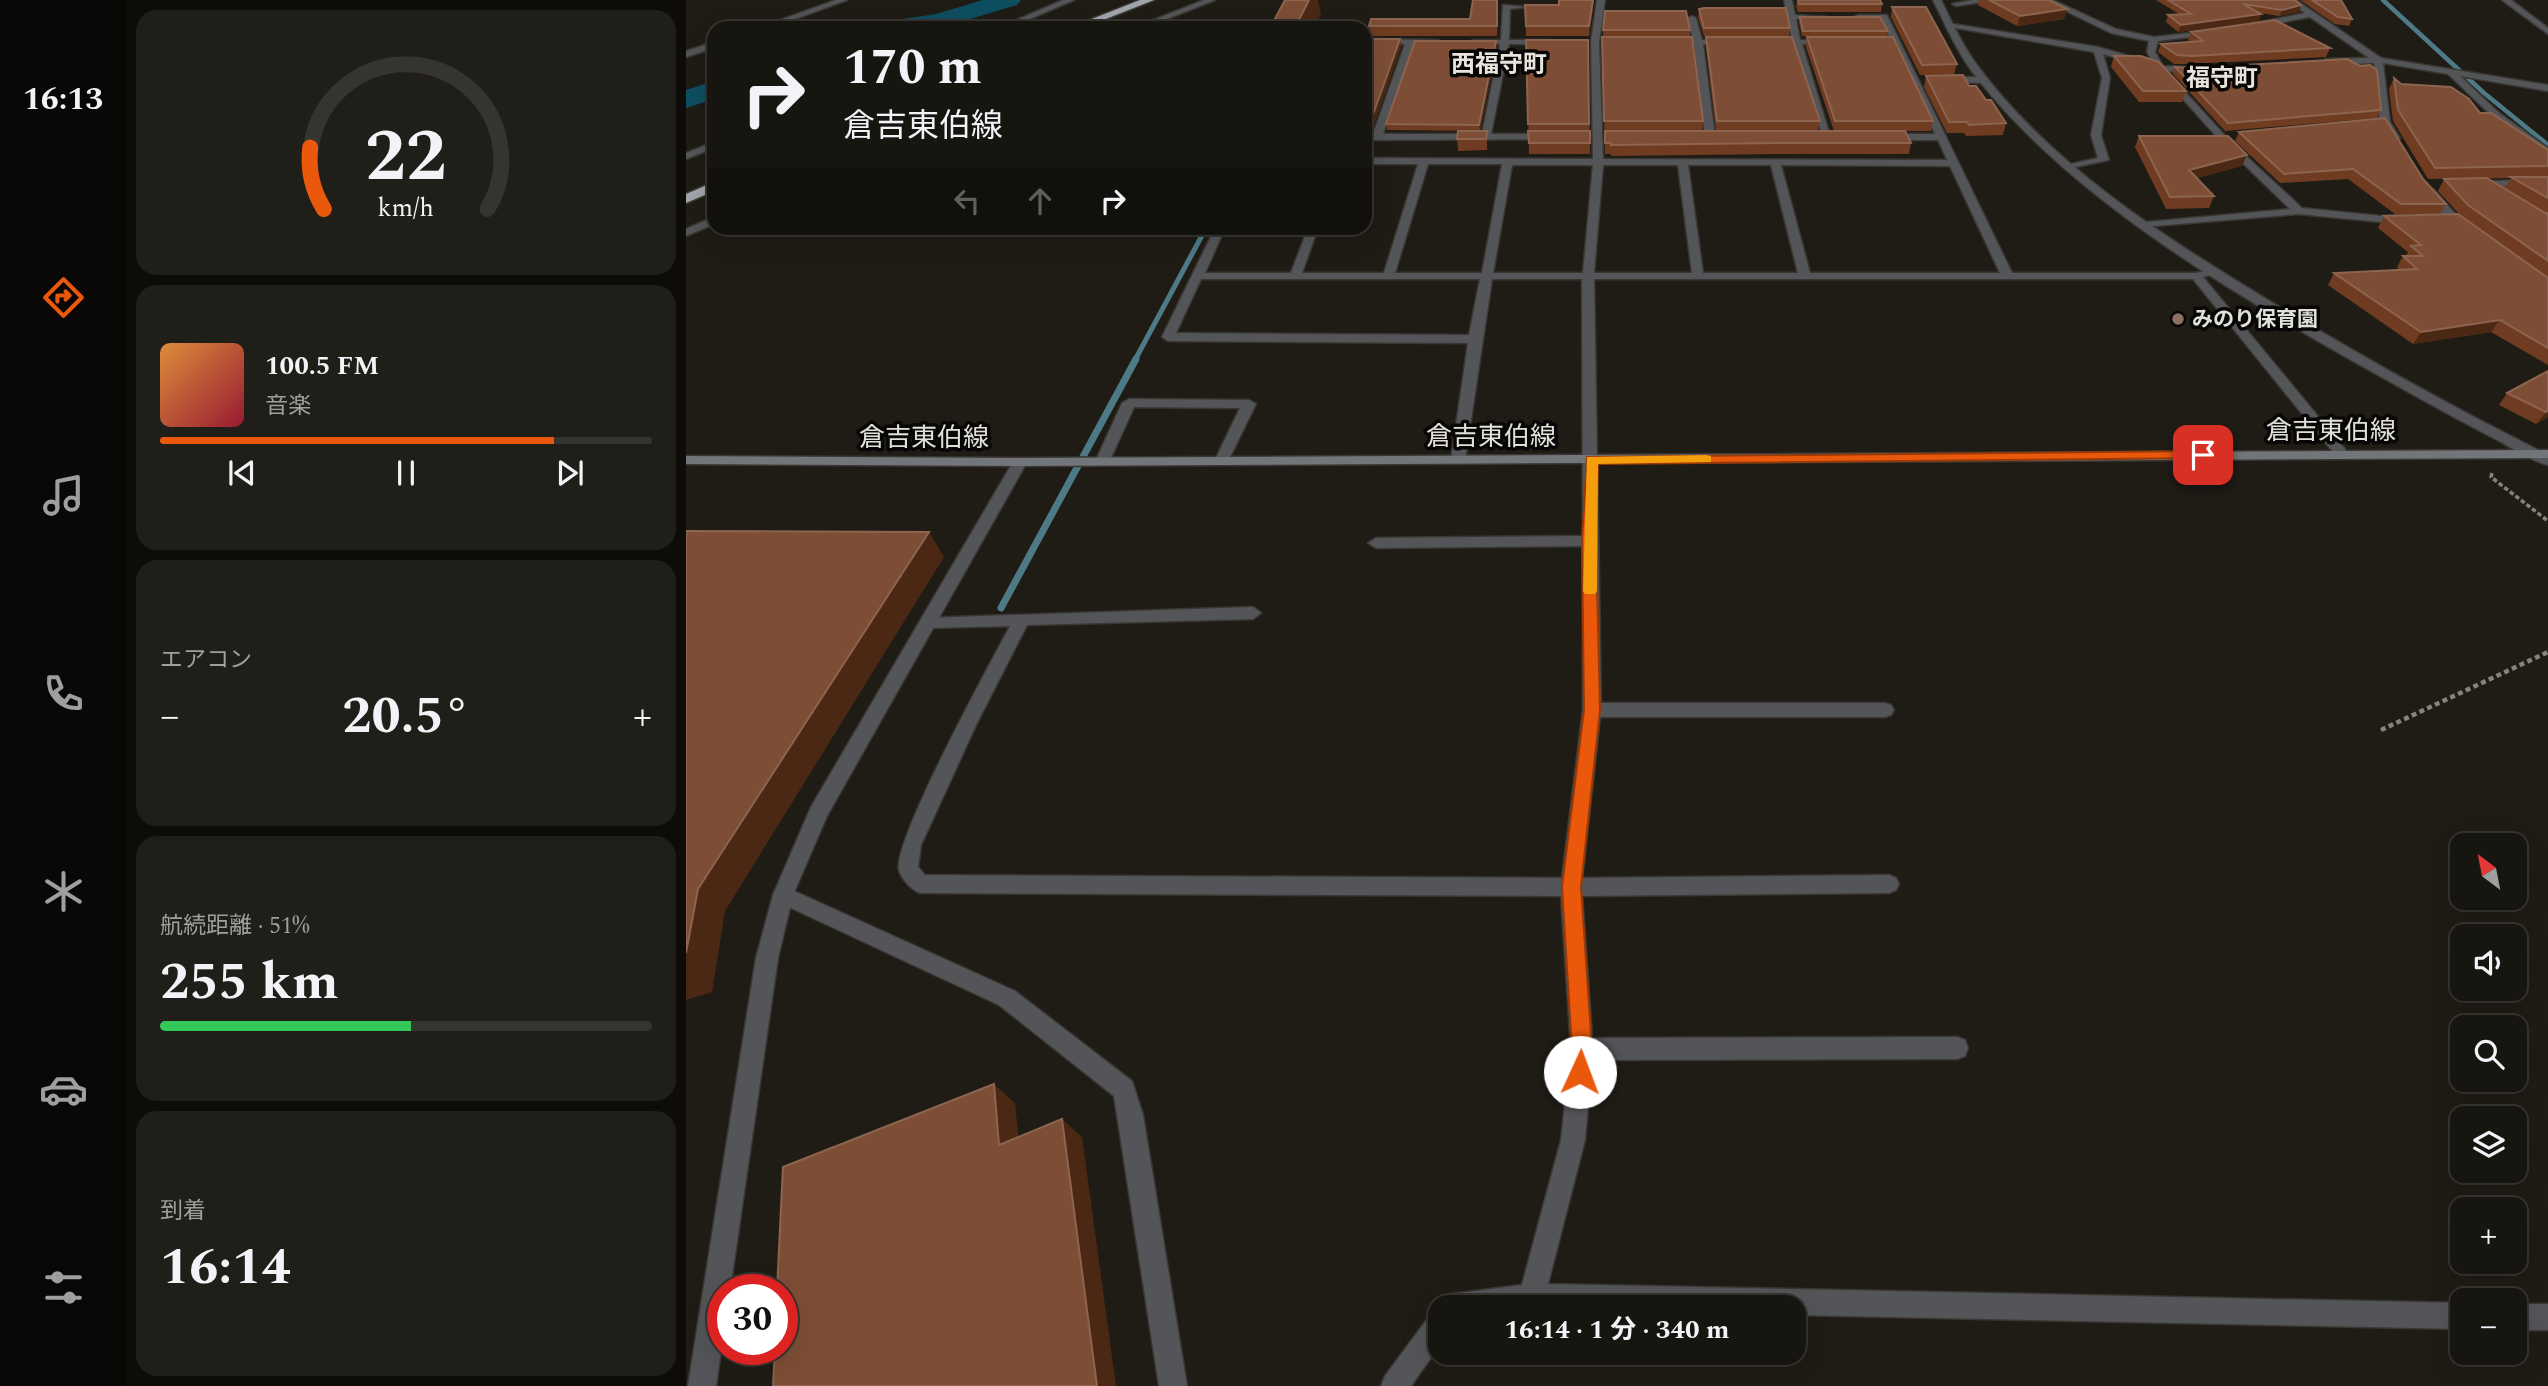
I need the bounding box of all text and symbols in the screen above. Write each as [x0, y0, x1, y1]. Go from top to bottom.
text: 170 m [843, 31, 982, 106]
district label: 西福守町 [1451, 47, 1547, 83]
icon: right [728, 49, 819, 140]
district label: 福守町 [2186, 61, 2258, 97]
text: 16:13 [23, 75, 103, 124]
text: 22 [365, 102, 447, 213]
text: 倉吉東伯線 [843, 102, 1003, 151]
icon: left [948, 182, 986, 220]
icon: ahead [1021, 182, 1059, 220]
icon: right [1094, 182, 1132, 220]
text: km/h [378, 189, 434, 227]
icon: directions [39, 273, 88, 322]
place label: みのり保育園 [2192, 304, 2318, 336]
marker: みのり保育園 [2170, 311, 2186, 327]
text: 100.5 FM [265, 346, 379, 386]
text: 音楽 [265, 389, 311, 424]
street label: 倉吉東伯線 [2266, 411, 2396, 451]
street label: 倉吉東伯線 [1426, 417, 1556, 457]
street label: 倉吉東伯線 [859, 418, 989, 458]
pin [2173, 425, 2233, 485]
icon: arrive [2184, 436, 2222, 474]
icon: previous [223, 454, 261, 492]
icon: pause [387, 454, 425, 492]
icon: next [551, 454, 589, 492]
icon: music [39, 471, 88, 520]
text: エアコン [160, 643, 252, 678]
icon: phone [39, 669, 88, 718]
text: 20.5° [342, 677, 470, 756]
text: − [160, 688, 179, 746]
text: + [633, 688, 652, 746]
north arrow [2450, 833, 2527, 910]
map controls [2450, 833, 2527, 1365]
icon: climate [39, 867, 88, 916]
text: 航続距離 · 51% [160, 909, 310, 944]
button: sound [2450, 924, 2527, 1001]
text: 255 km [160, 943, 339, 1022]
button: search [2450, 1015, 2527, 1092]
position arrow [1543, 1035, 1617, 1109]
icon: car [39, 1065, 88, 1114]
button: layers [2450, 1106, 2527, 1183]
text: 到着 [160, 1194, 206, 1229]
button: + [2450, 1197, 2527, 1274]
text: 16:14 [160, 1228, 291, 1307]
icon: filters [39, 1263, 88, 1312]
speed limit sign: 30 [707, 1274, 798, 1365]
button: − [2450, 1288, 2527, 1365]
text: 16:14 · 1 分 · 340 m [1504, 1310, 1730, 1350]

